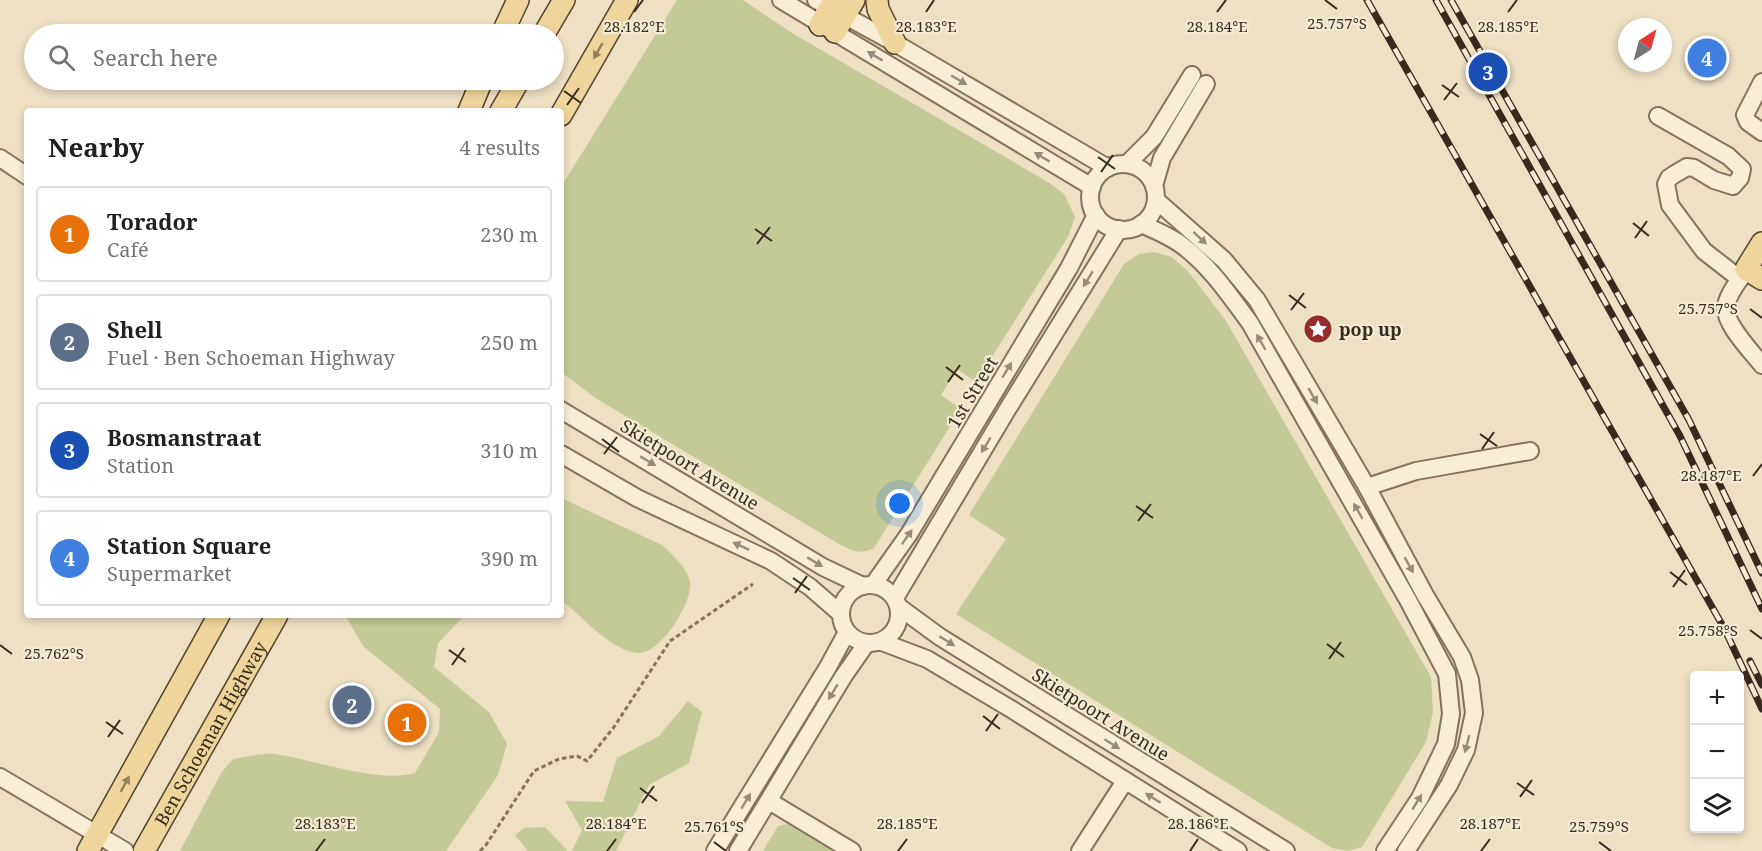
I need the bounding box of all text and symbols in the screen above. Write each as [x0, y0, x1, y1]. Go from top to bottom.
text: 25.757°S [1307, 13, 1367, 33]
text: 28.182°E [603, 16, 665, 36]
text: 28.183°E [895, 16, 957, 36]
text: 28.184°E [1186, 16, 1248, 36]
text: 28.185°E [1477, 16, 1539, 36]
north arrow [1618, 18, 1672, 72]
search box [24, 24, 564, 90]
pin: 4 [1688, 36, 1726, 80]
icon: search [45, 41, 78, 74]
text: Search here [93, 42, 218, 72]
one-way arrow [592, 43, 603, 59]
pin: 3 [1468, 50, 1508, 94]
one-way arrow [867, 51, 883, 62]
one-way arrow [951, 75, 968, 85]
text: Nearby [48, 129, 144, 165]
text: 4 results [460, 134, 540, 161]
one-way arrow [1033, 152, 1050, 162]
text: Torador [107, 206, 198, 236]
text: 1 [64, 221, 75, 248]
text: 230 m [480, 221, 538, 248]
one-way arrow [1192, 231, 1207, 244]
text: Café [107, 236, 149, 263]
one-way arrow [1082, 271, 1093, 287]
text: 25.757°S [1678, 298, 1738, 318]
place icon: pop up [1302, 313, 1334, 345]
text: Shell [107, 314, 162, 344]
place label: pop up [1339, 317, 1402, 341]
text: 2 [64, 329, 75, 356]
text: 250 m [480, 329, 538, 356]
one-way arrow [1256, 333, 1266, 350]
text: Fuel · Ben Schoeman Highway [107, 344, 395, 371]
street label: 1st Street [941, 352, 1003, 432]
one-way arrow [1002, 362, 1013, 378]
one-way arrow [1307, 388, 1318, 404]
street label: Skietpoort Avenue [616, 413, 764, 515]
text: Bosmanstraat [107, 422, 261, 452]
text: 3 [64, 437, 75, 464]
text: 310 m [480, 437, 538, 464]
one-way arrow [980, 437, 991, 453]
text: Station [107, 452, 174, 479]
one-way arrow [640, 456, 657, 466]
text: 28.187°E [1680, 465, 1742, 485]
your location [885, 489, 914, 518]
one-way arrow [1353, 503, 1363, 520]
text: Station Square [107, 530, 271, 560]
one-way arrow [901, 530, 913, 546]
one-way arrow [732, 542, 749, 551]
text: 4 [64, 545, 75, 572]
text: 390 m [480, 545, 538, 572]
one-way arrow [807, 556, 823, 567]
one-way arrow [1404, 557, 1414, 574]
text: Supermarket [107, 560, 232, 587]
text: 25.758°S [1678, 620, 1738, 640]
street label: Ben Schoeman Highway [149, 636, 272, 830]
one-way arrow [938, 636, 955, 647]
text: 25.762°S [24, 643, 84, 663]
street label: Skietpoort Avenue [1028, 662, 1174, 766]
map controls [1690, 671, 1744, 833]
button: + [1690, 671, 1744, 725]
pin: 2 [332, 682, 372, 728]
one-way arrow [828, 684, 839, 700]
pin: 1 [388, 700, 426, 746]
button: − [1690, 725, 1744, 779]
one-way arrow [1462, 734, 1472, 753]
one-way arrow [1104, 738, 1120, 749]
one-way arrow [120, 776, 130, 793]
button: layers [1690, 779, 1744, 833]
one-way arrow [1145, 792, 1161, 803]
one-way arrow [740, 793, 751, 809]
one-way arrow [1412, 794, 1423, 810]
text: 28.183°E [294, 813, 356, 833]
text: 28.184°E [585, 813, 647, 833]
text: 28.185°E [876, 813, 938, 833]
text: 28.186°E [1167, 813, 1229, 833]
text: 28.187°E [1459, 813, 1521, 833]
text: 25.761°S [684, 816, 744, 836]
text: 25.759°S [1569, 816, 1629, 836]

